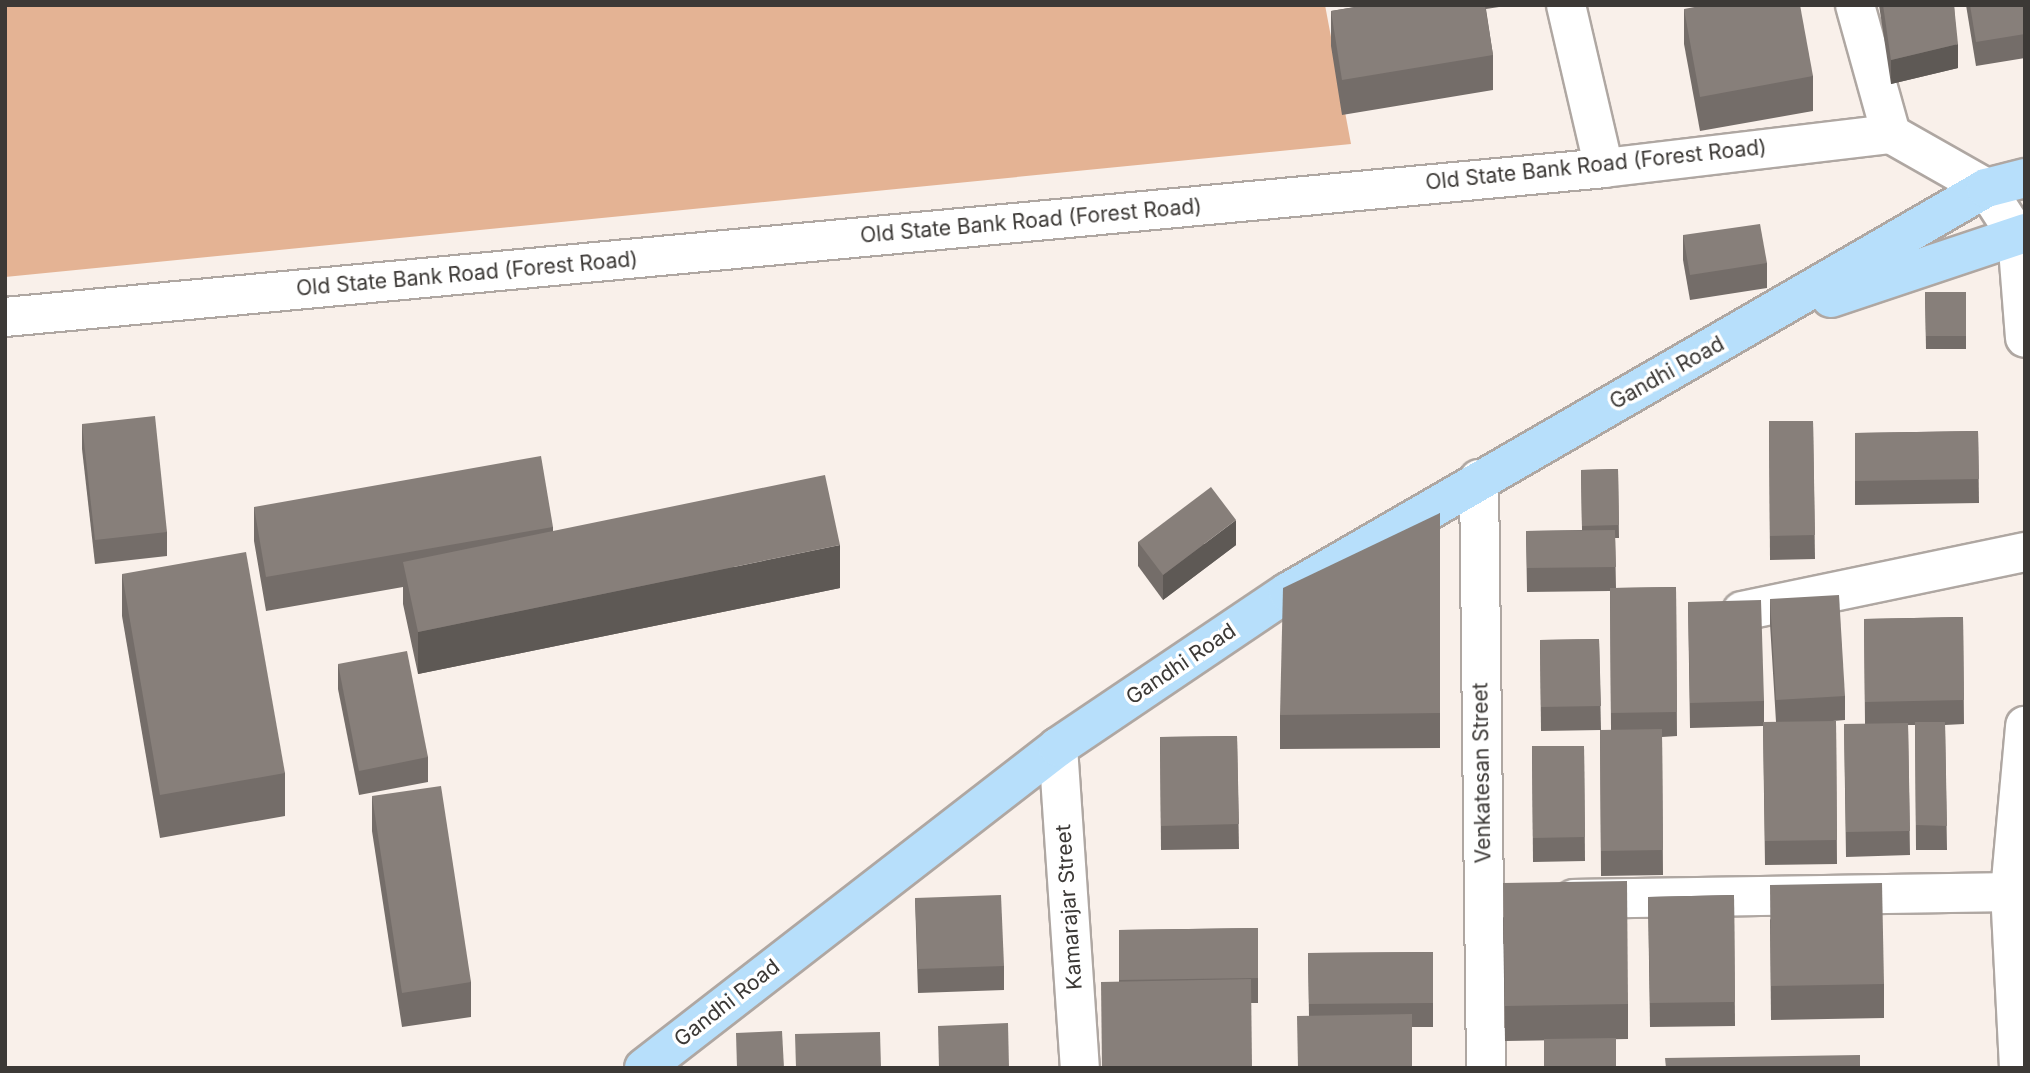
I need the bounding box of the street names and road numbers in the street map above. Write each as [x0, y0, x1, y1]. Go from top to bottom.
street label: Old State Bank Road (Forest Road) [1424, 135, 1768, 195]
street label: Old State Bank Road (Forest Road) [859, 194, 1203, 248]
street label: Old State Bank Road (Forest Road) [295, 247, 639, 301]
street label: Gandhi Road [1605, 331, 1729, 415]
street label: Gandhi Road [1121, 618, 1241, 710]
street label: Venkatesan Street [1468, 682, 1496, 864]
street label: Kamarajar Street [1051, 823, 1087, 991]
street label: Gandhi Road [669, 954, 785, 1052]

